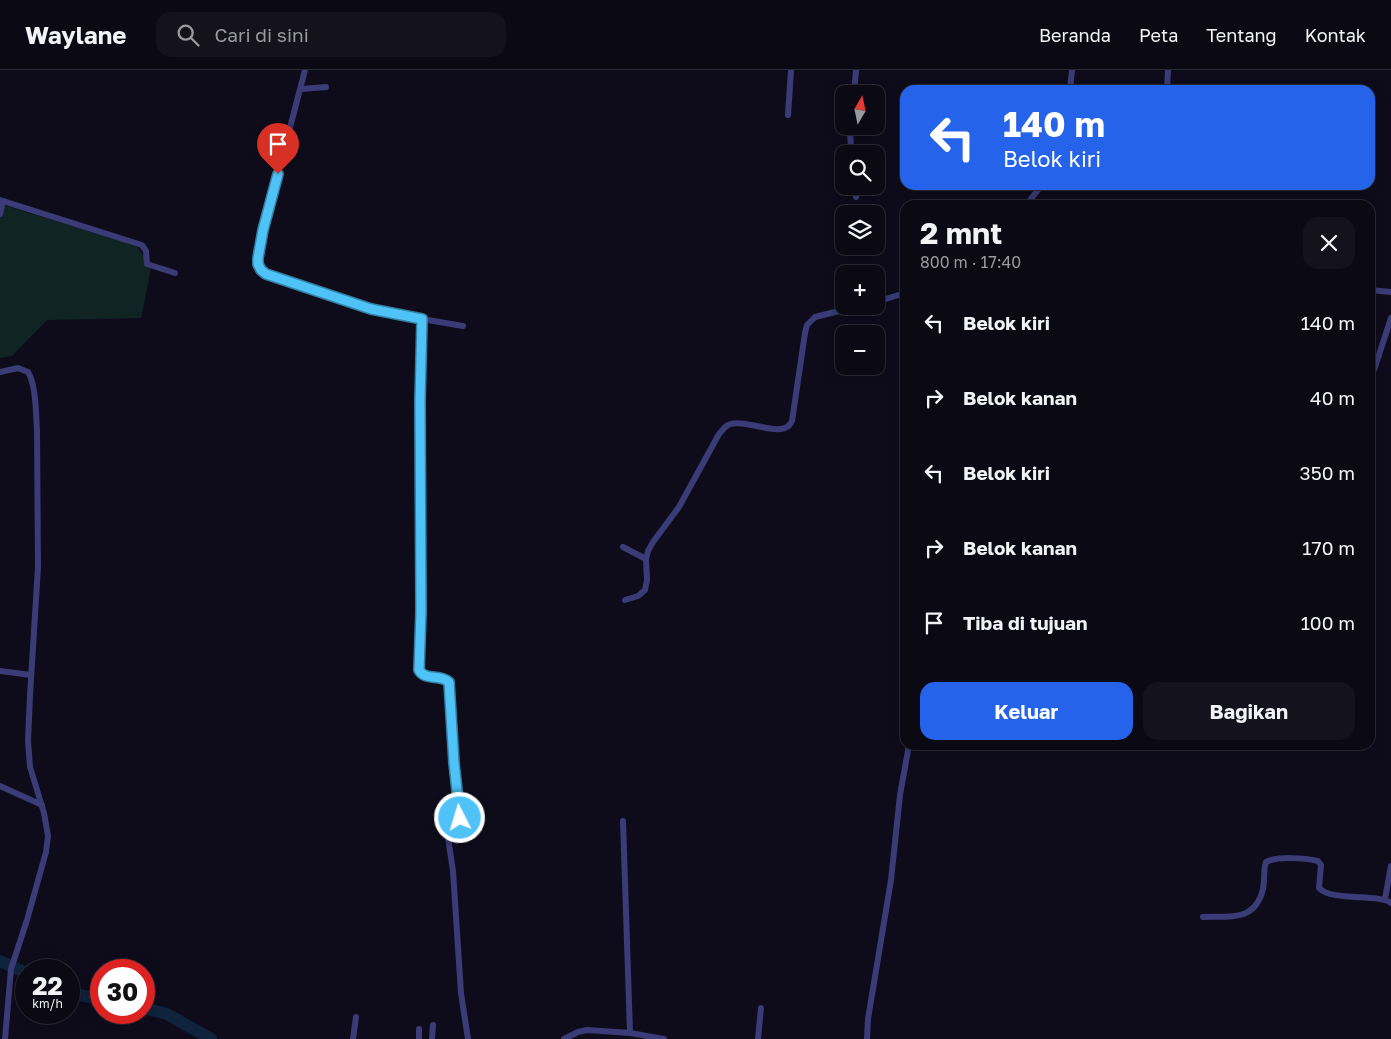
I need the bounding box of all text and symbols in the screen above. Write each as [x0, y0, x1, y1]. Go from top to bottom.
search box [156, 12, 506, 57]
text: Waylane [25, 20, 126, 49]
icon: search [174, 21, 202, 49]
text: Cari di sini [214, 23, 309, 46]
text: Beranda [1039, 24, 1111, 46]
text: Peta [1139, 24, 1178, 46]
text: Tentang [1206, 24, 1277, 46]
text: Kontak [1305, 24, 1366, 46]
north arrow [835, 85, 885, 135]
map controls [835, 85, 885, 375]
text: 140 m [1003, 103, 1105, 145]
icon: left [920, 105, 985, 170]
pin [257, 123, 299, 174]
icon: arrive [264, 130, 292, 158]
button: search [835, 145, 885, 195]
text: Belok kiri [1003, 145, 1101, 172]
button: layers [835, 205, 885, 255]
text: 2 mnt [920, 215, 1002, 251]
button: close [1303, 217, 1355, 269]
text: 800 m · 17:40 [920, 252, 1021, 272]
button: + [835, 265, 885, 315]
icon: left [920, 309, 948, 337]
text: Belok kiri [963, 311, 1050, 334]
text: 140 m [1301, 311, 1355, 334]
button: − [835, 325, 885, 375]
icon: right [920, 384, 948, 412]
text: Belok kanan [963, 386, 1077, 409]
text: 40 m [1310, 386, 1355, 409]
icon: left [920, 459, 948, 487]
text: Belok kiri [963, 461, 1050, 484]
text: 350 m [1300, 461, 1355, 484]
icon: right [920, 534, 948, 562]
text: Belok kanan [963, 536, 1077, 559]
text: 170 m [1302, 536, 1355, 559]
icon: arrive [920, 609, 948, 637]
text: Tiba di tujuan [963, 611, 1088, 634]
text: 100 m [1301, 611, 1355, 634]
button: Keluar [920, 682, 1133, 740]
button: Bagikan [1143, 682, 1355, 740]
position arrow [433, 791, 485, 843]
speed limit sign: 30 [90, 959, 155, 1024]
text: 22 [32, 970, 63, 1001]
text: km/h [32, 996, 63, 1011]

